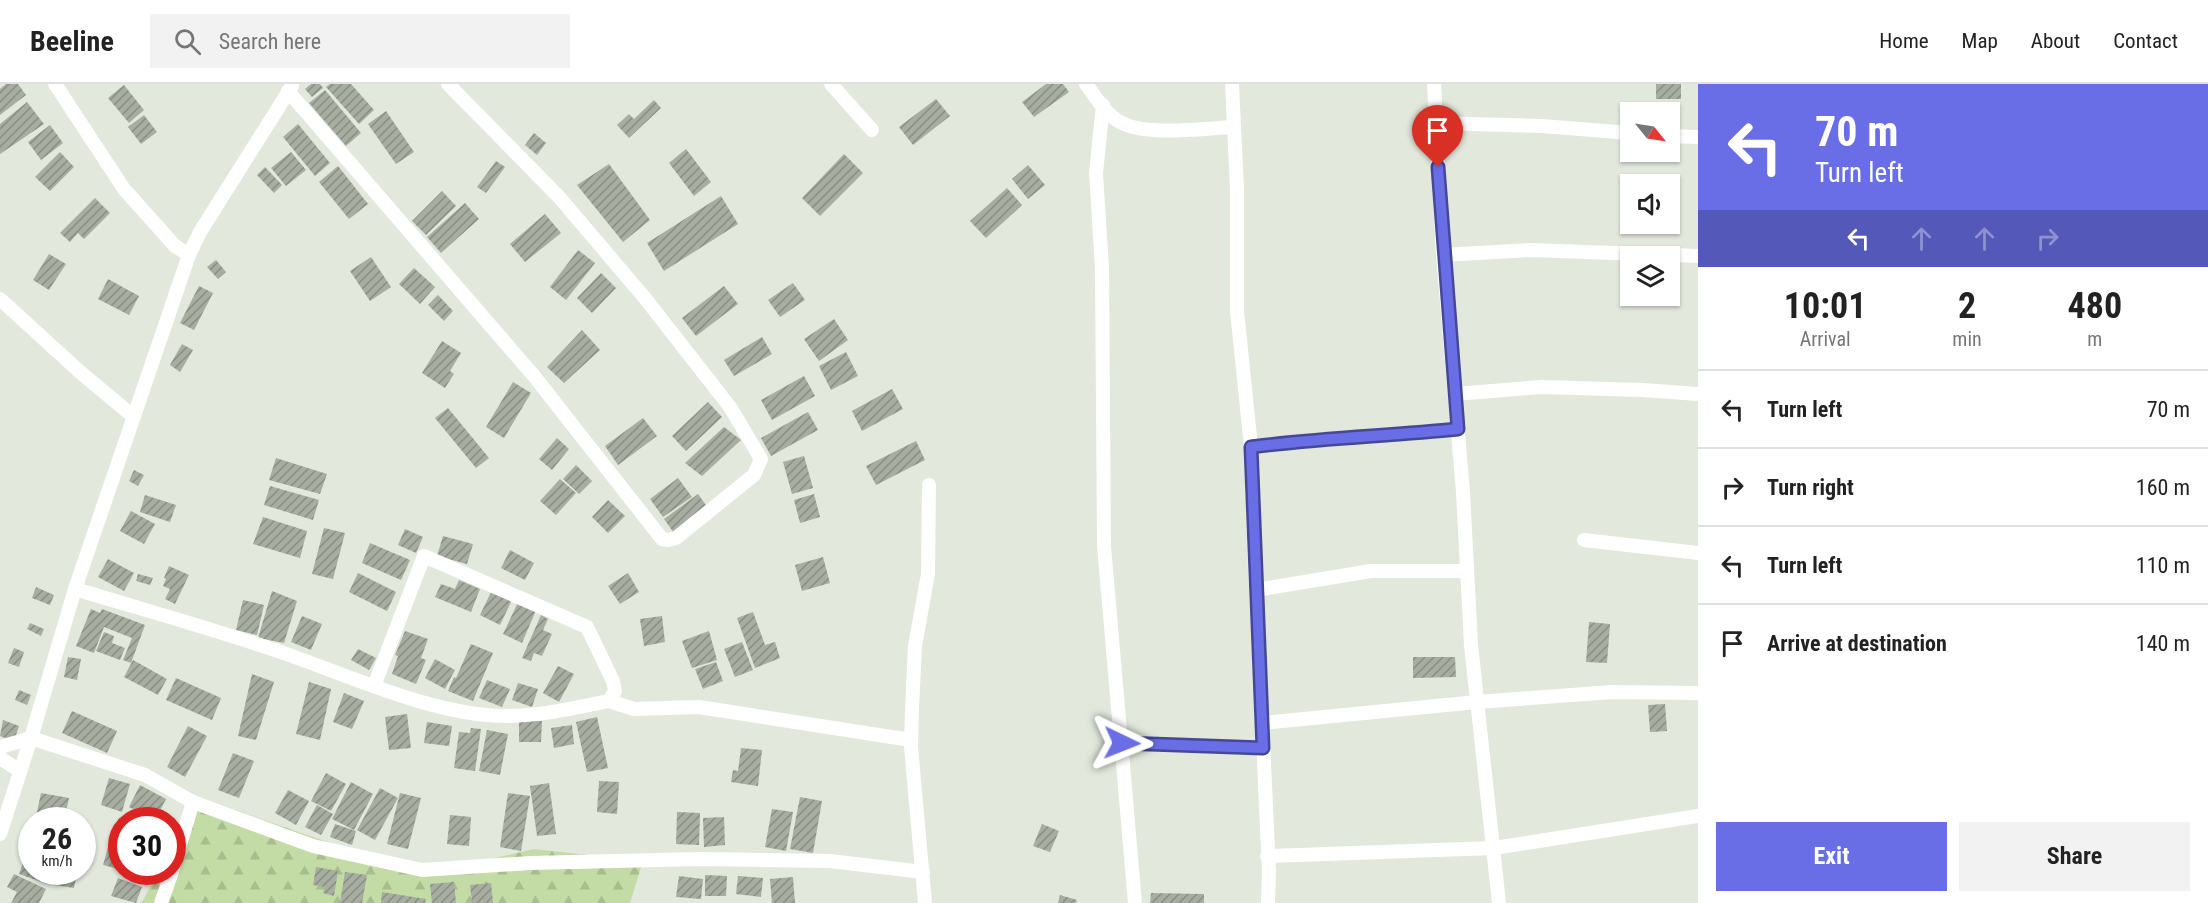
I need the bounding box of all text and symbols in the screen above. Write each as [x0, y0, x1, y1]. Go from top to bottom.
search box [150, 14, 570, 68]
text: Beeline [30, 25, 114, 58]
icon: search [171, 25, 204, 58]
text: Search here [219, 29, 321, 54]
text: Home [1879, 29, 1929, 53]
text: Map [1962, 29, 1998, 53]
text: About [2031, 29, 2080, 53]
text: Contact [2113, 29, 2178, 53]
north arrow [1620, 102, 1680, 162]
map controls [1620, 102, 1680, 306]
pin [1412, 105, 1463, 167]
text: 70 m [1815, 107, 1898, 156]
icon: left [1716, 108, 1794, 186]
icon: arrive [1421, 114, 1454, 147]
text: Turn left [1815, 157, 1904, 189]
button: sound [1620, 174, 1680, 234]
icon: left [1842, 222, 1875, 255]
icon: ahead [1905, 222, 1938, 255]
icon: ahead [1968, 222, 2001, 255]
icon: right [2031, 222, 2064, 255]
button: layers [1620, 246, 1680, 306]
text: 10:01 [1784, 285, 1866, 327]
text: 2 [1958, 285, 1976, 327]
text: 480 [2068, 285, 2122, 327]
text: Arrival [1800, 327, 1851, 351]
text: min [1952, 327, 1982, 351]
text: m [2087, 327, 2102, 351]
icon: left [1716, 393, 1749, 426]
text: Turn left [1767, 397, 1842, 422]
text: 70 m [2147, 397, 2190, 422]
icon: right [1716, 471, 1749, 504]
text: Turn right [1767, 475, 1854, 500]
text: 160 m [2136, 475, 2190, 500]
icon: left [1716, 549, 1749, 582]
text: Turn left [1767, 553, 1842, 578]
text: 110 m [2136, 553, 2190, 578]
icon: arrive [1716, 627, 1749, 660]
text: Arrive at destination [1767, 631, 1947, 656]
text: 140 m [2136, 631, 2190, 656]
position arrow [1090, 711, 1154, 775]
speed limit sign: 30 [108, 807, 186, 885]
text: 26 [42, 821, 72, 856]
button: Exit [1716, 822, 1947, 891]
button: Share [1959, 822, 2190, 891]
text: km/h [42, 852, 72, 870]

